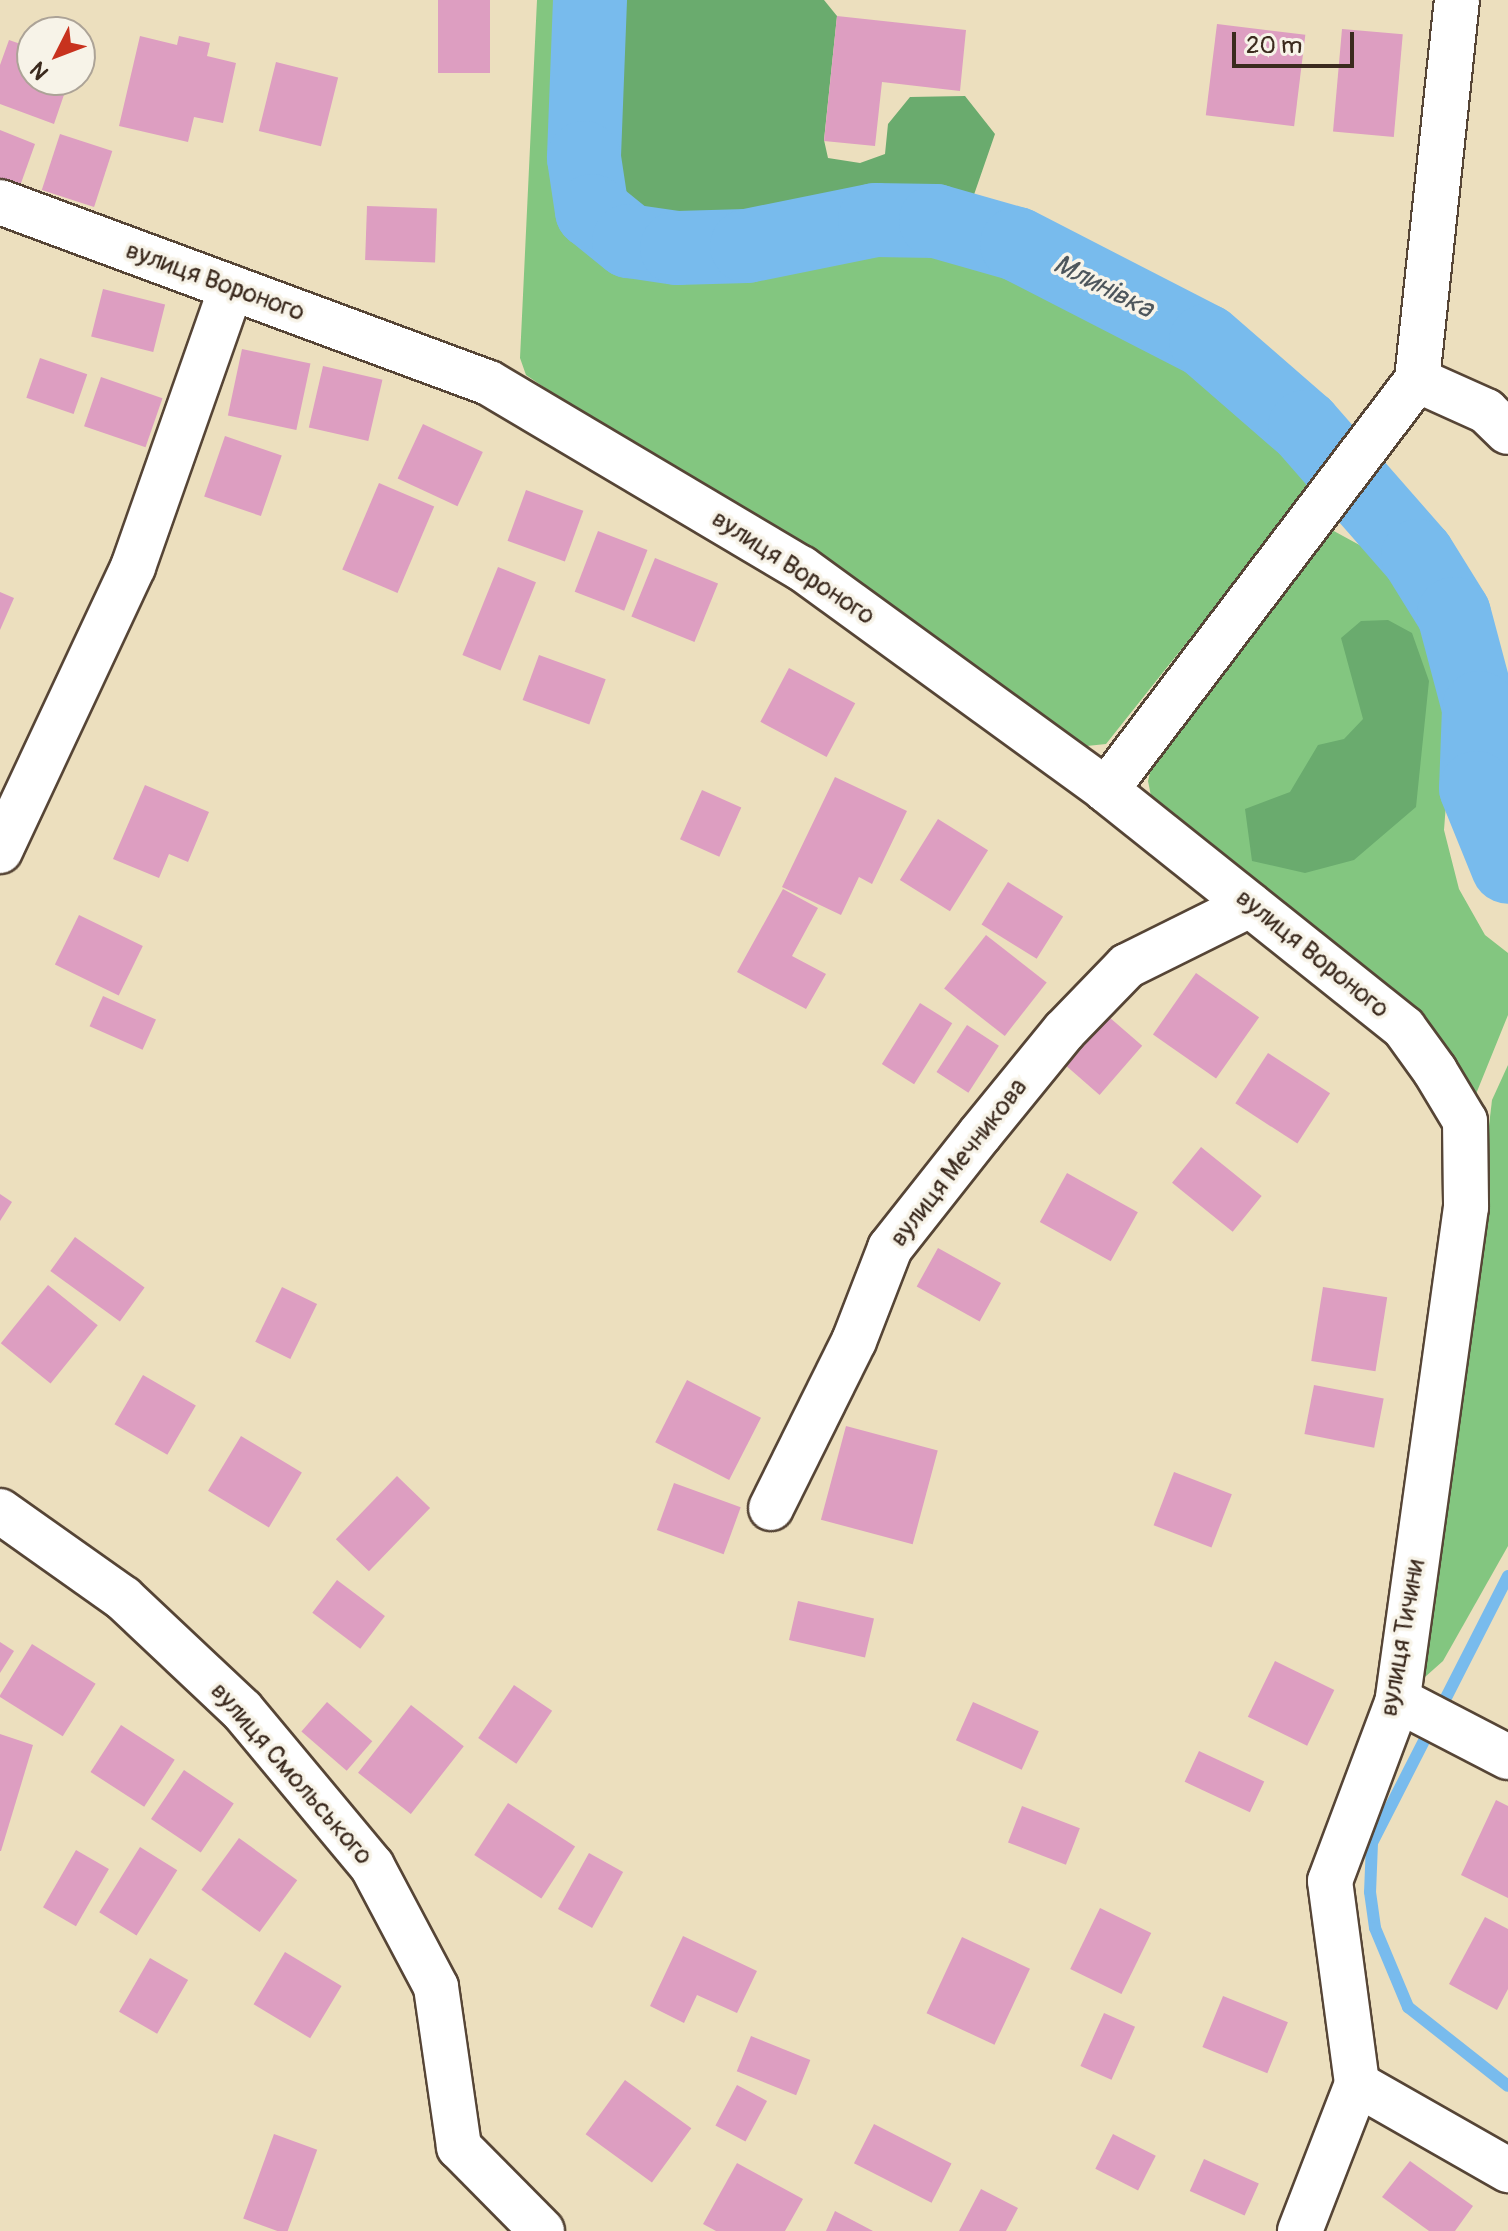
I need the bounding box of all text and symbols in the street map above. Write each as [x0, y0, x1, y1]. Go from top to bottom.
north arrow [16, 16, 96, 96]
scale bar [1236, 16, 1358, 66]
text: 20 m [1246, 31, 1302, 60]
text: N [24, 56, 55, 86]
street label: вулиця Вороного [121, 235, 309, 329]
water label: Млинівка [1047, 248, 1159, 326]
street label: вулиця Вороного [706, 504, 880, 632]
street label: вулиця Вороного [1229, 883, 1395, 1025]
street label: вулиця Мечникова [884, 1073, 1034, 1253]
street label: вулиця Тичини [1374, 1557, 1432, 1719]
street label: вулиця Смольського [203, 1676, 379, 1872]

